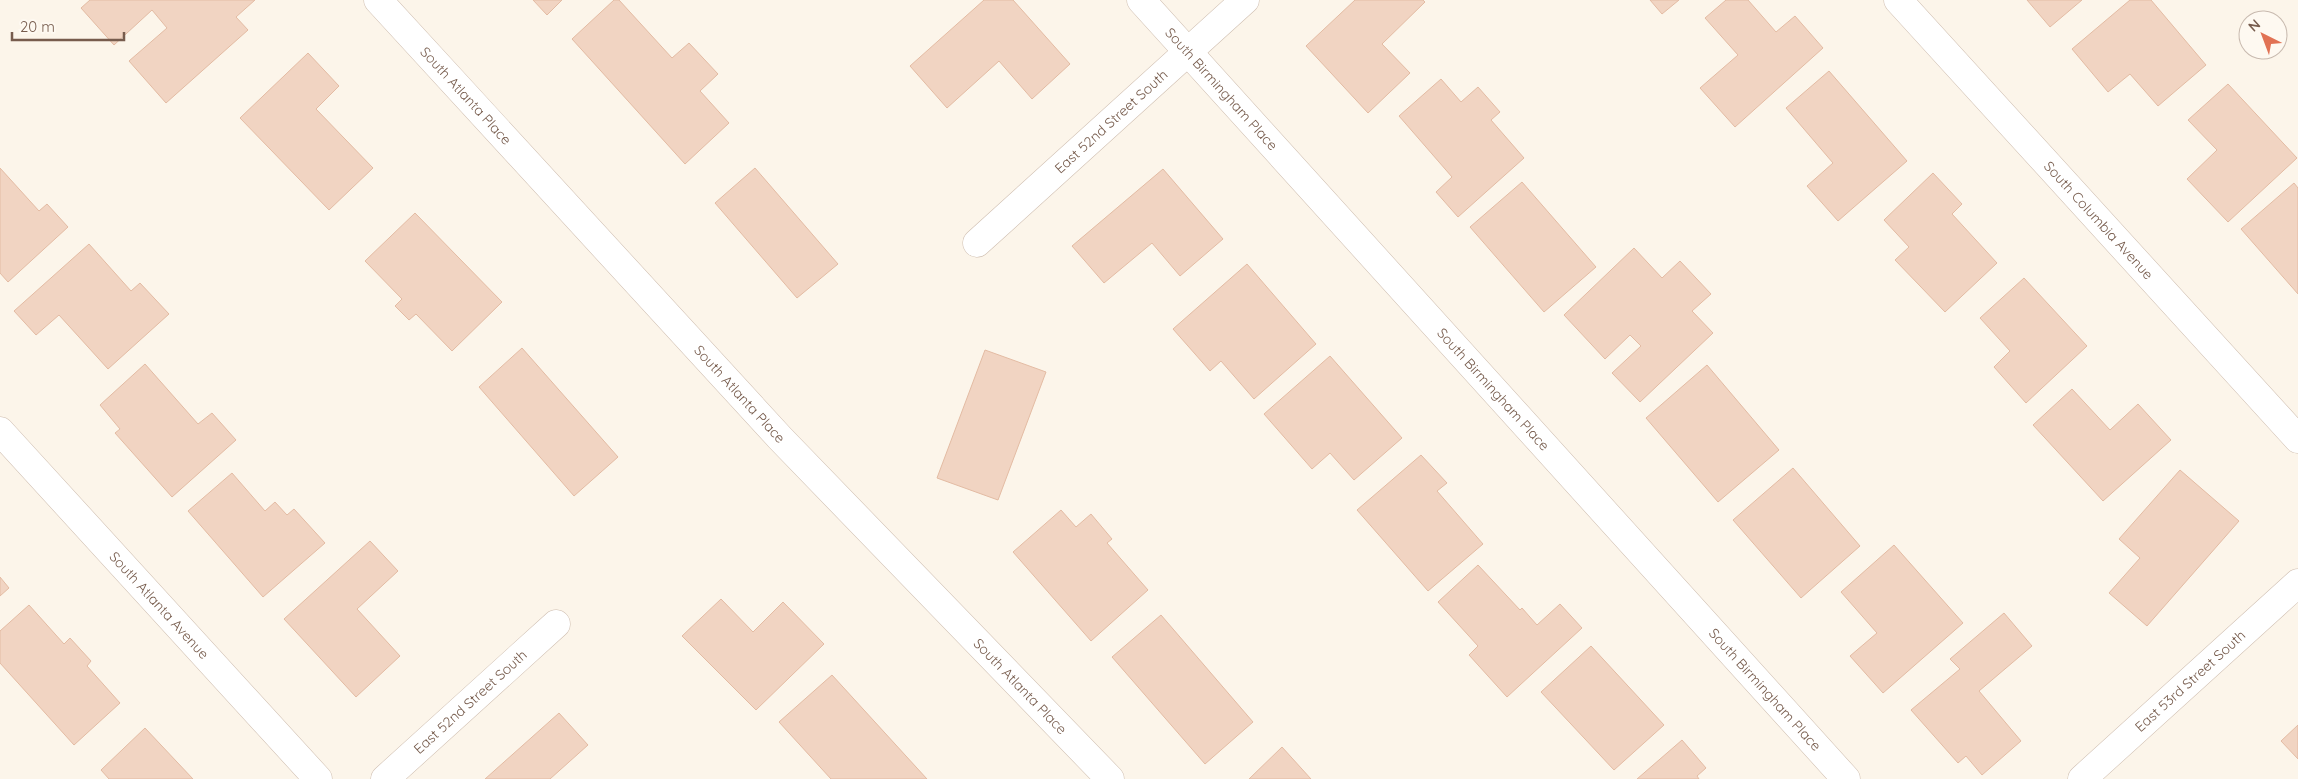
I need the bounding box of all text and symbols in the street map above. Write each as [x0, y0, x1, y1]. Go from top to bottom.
scale bar [12, 10, 125, 42]
north arrow [2238, 10, 2288, 60]
text: N [2244, 15, 2264, 35]
text: 20 m [20, 17, 55, 36]
street label: South Birmingham Place [1161, 24, 1282, 154]
street label: South Atlanta Place [416, 43, 515, 149]
street label: East 52nd Street South [1051, 66, 1171, 177]
street label: South Columbia Avenue [2040, 157, 2157, 283]
street label: South Birmingham Place [1433, 324, 1553, 454]
street label: South Atlanta Place [690, 341, 789, 447]
street label: South Atlanta Avenue [106, 548, 213, 663]
street label: South Birmingham Place [1705, 624, 1825, 755]
street label: East 53rd Street South [2131, 626, 2249, 736]
street label: South Atlanta Place [970, 634, 1071, 738]
street label: East 52nd Street South [410, 646, 531, 758]

